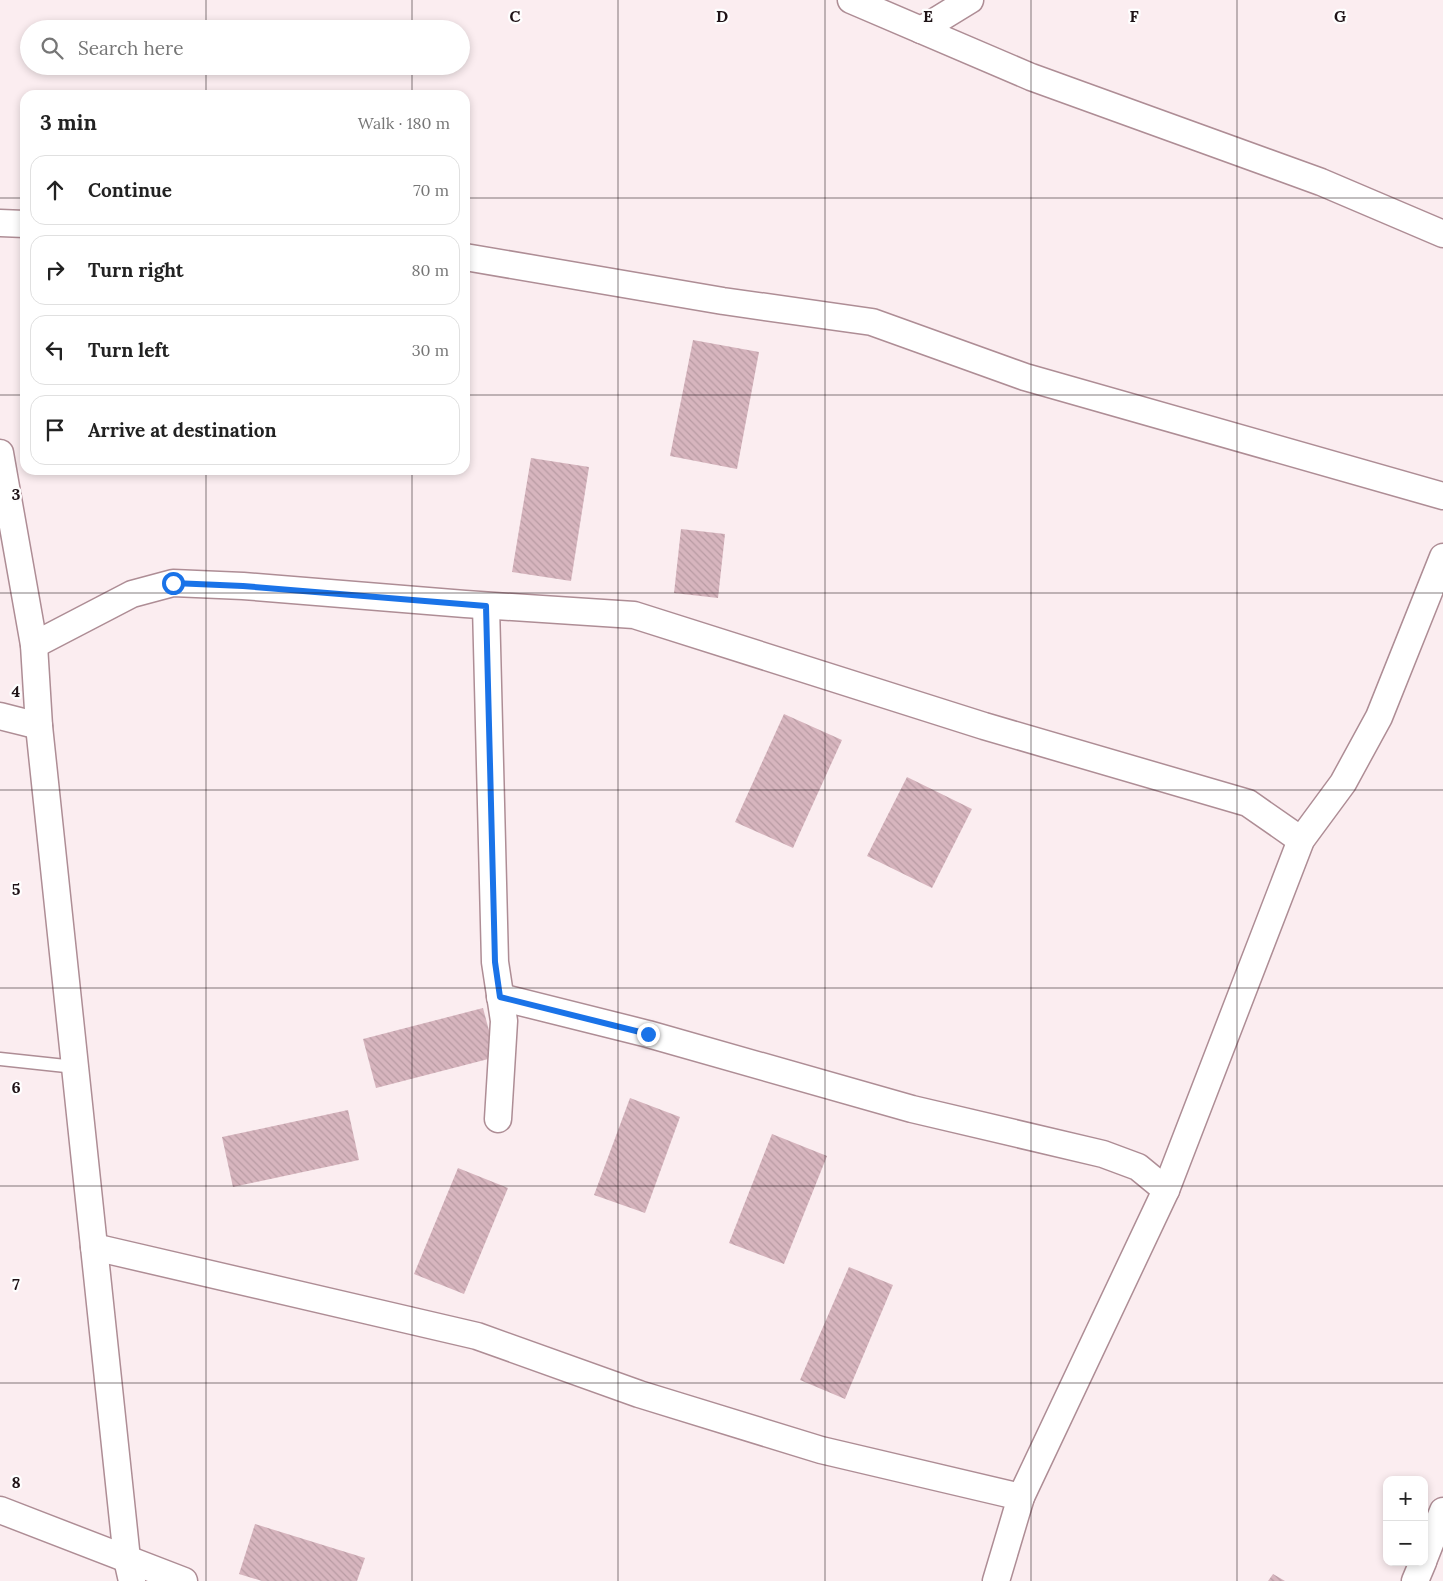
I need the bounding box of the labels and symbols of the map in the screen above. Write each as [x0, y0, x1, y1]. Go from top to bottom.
text: C [509, 6, 521, 26]
text: D [716, 6, 728, 26]
text: E [923, 6, 933, 26]
text: F [1129, 6, 1139, 26]
text: G [1334, 6, 1346, 26]
text: 3 [12, 484, 21, 504]
route start [162, 572, 185, 595]
text: 4 [12, 681, 21, 701]
text: 5 [12, 879, 21, 899]
route end [637, 1023, 660, 1046]
text: 6 [11, 1077, 21, 1097]
text: 7 [12, 1274, 20, 1294]
text: 8 [11, 1472, 21, 1492]

